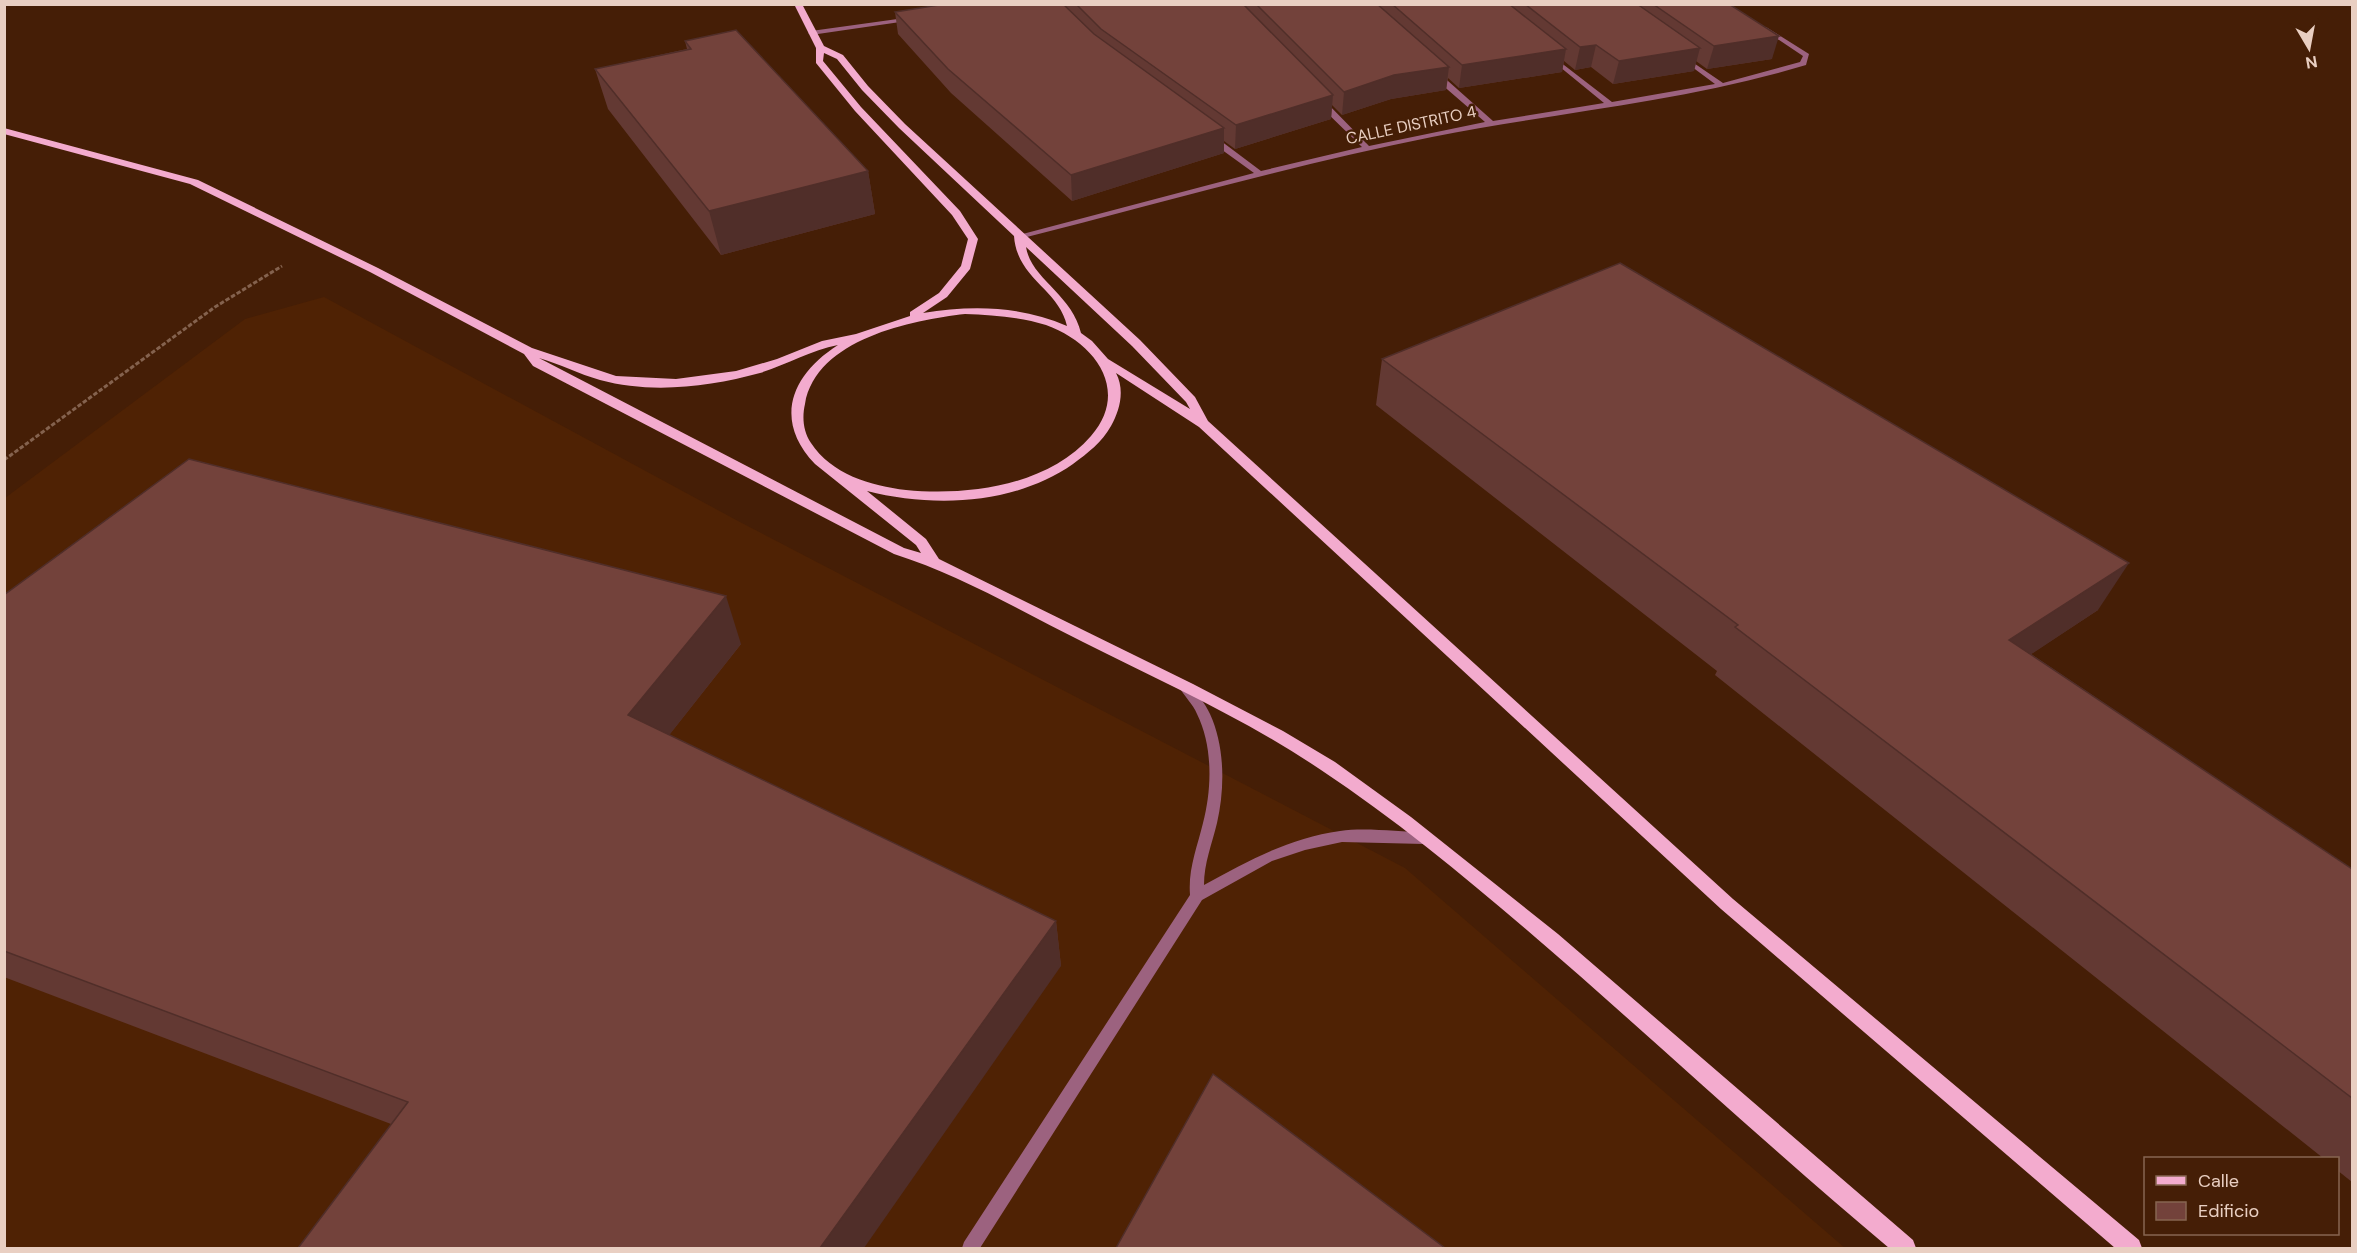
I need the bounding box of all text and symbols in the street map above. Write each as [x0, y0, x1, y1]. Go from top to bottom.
north arrow [2279, 18, 2339, 78]
text: N [2304, 51, 2319, 74]
street label: CALLE DISTRITO 4 [1344, 101, 1478, 149]
legend [2144, 1157, 2339, 1235]
text: Calle [2198, 1169, 2239, 1193]
text: Edificio [2198, 1199, 2259, 1223]

